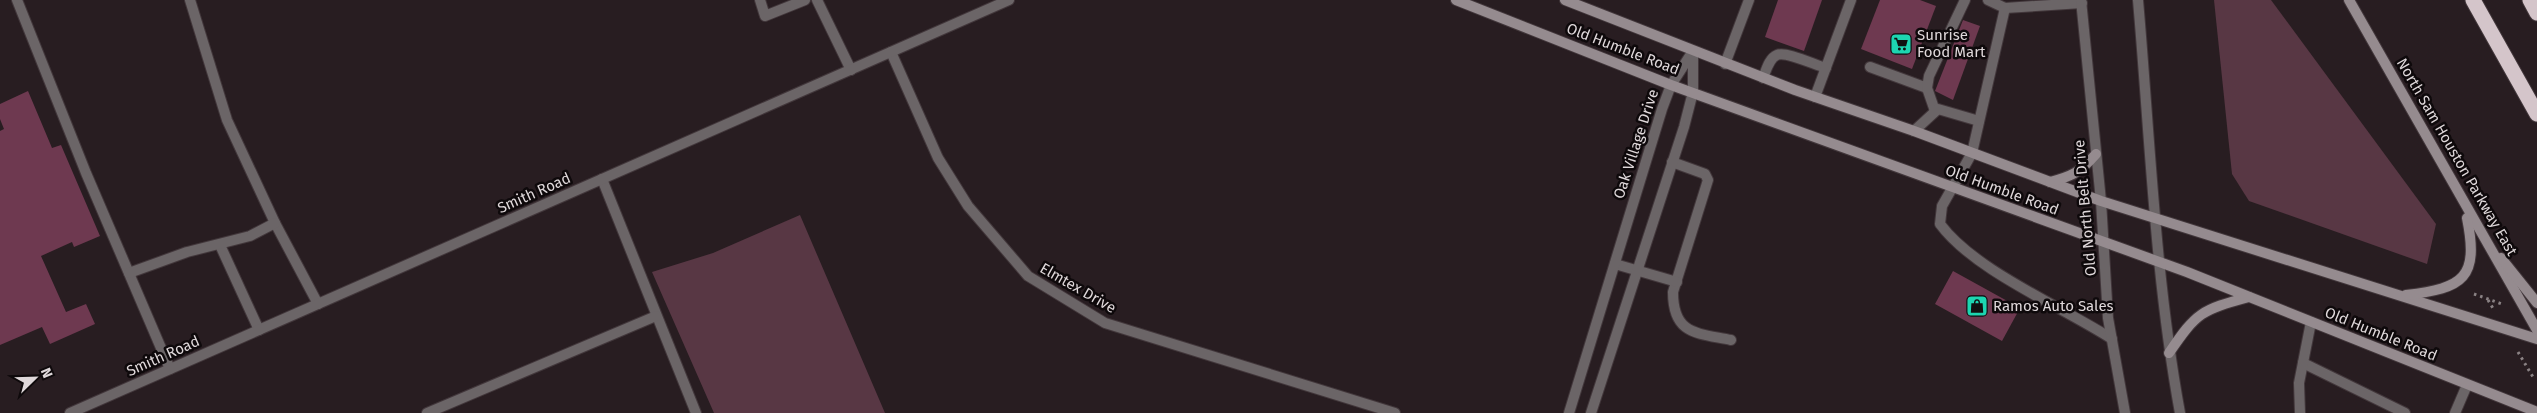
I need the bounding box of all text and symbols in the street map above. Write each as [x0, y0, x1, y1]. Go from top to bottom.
street label: Old Humble Road [1564, 19, 1682, 79]
place label: Sunrise Food Mart [1917, 26, 1986, 61]
supermarket icon: Sunrise Food Mart [1889, 32, 1913, 56]
street label: North Sam Houston Parkway East [2393, 55, 2521, 260]
street label: Oak Village Drive [1610, 87, 1662, 201]
street label: Old North Belt Drive [2070, 139, 2100, 277]
street label: Old Humble Road [1943, 161, 2061, 219]
street label: Smith Road [495, 169, 573, 217]
street label: Elmtex Drive [1037, 259, 1119, 317]
shop icon: Ramos Auto Sales [1965, 294, 1989, 318]
place label: Ramos Auto Sales [1993, 297, 2114, 315]
street label: Old Humble Road [2322, 303, 2440, 365]
street label: Smith Road [124, 332, 202, 380]
north arrow [10, 353, 60, 403]
text: N [37, 366, 56, 381]

